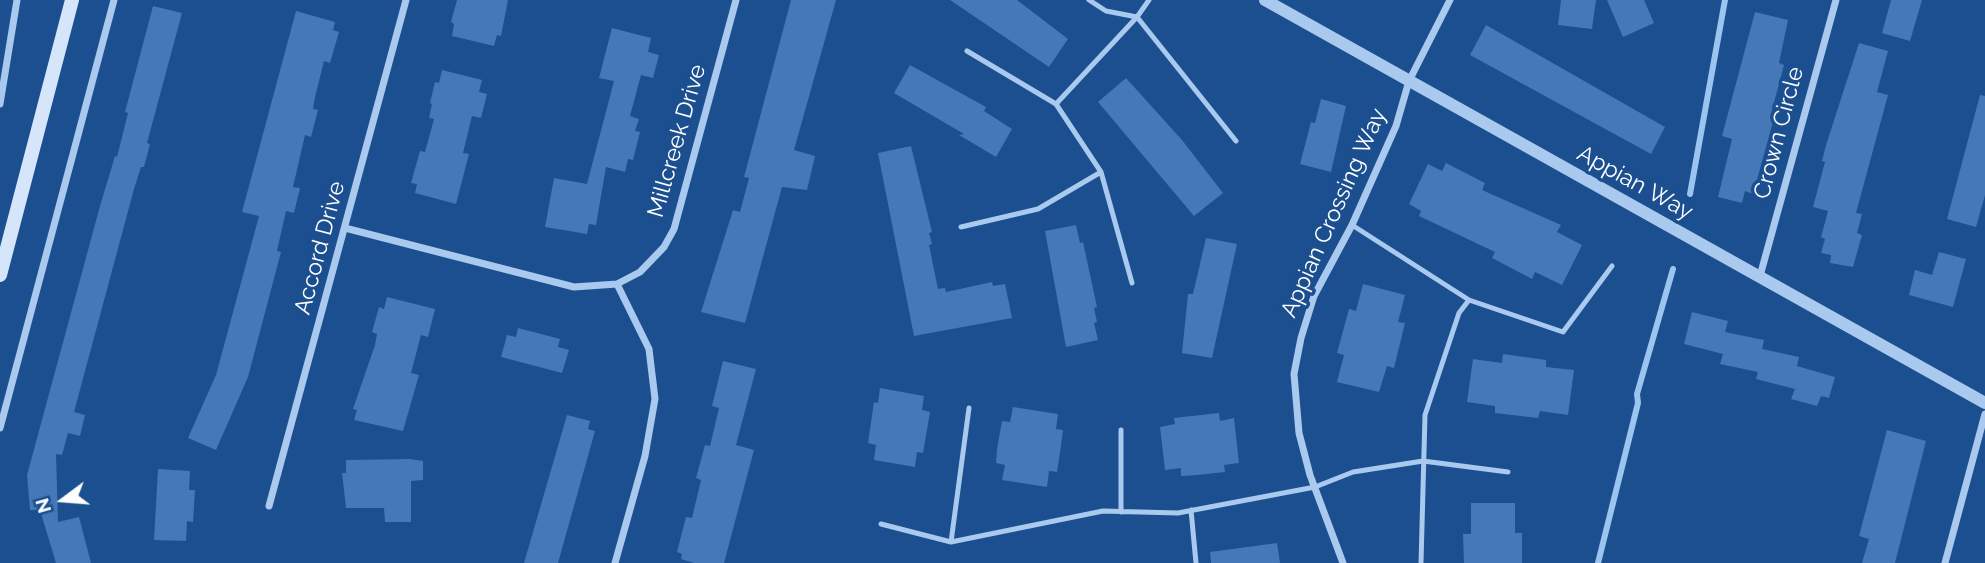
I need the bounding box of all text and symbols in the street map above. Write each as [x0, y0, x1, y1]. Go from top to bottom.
street label: Millcreek Drive [642, 61, 712, 221]
street label: Crown Circle [1748, 64, 1810, 202]
street label: Appian Crossing Way [1275, 104, 1393, 322]
street label: Appian Way [1572, 140, 1698, 226]
street label: Accord Drive [289, 178, 351, 318]
north arrow [28, 465, 98, 535]
text: N [30, 496, 55, 516]

